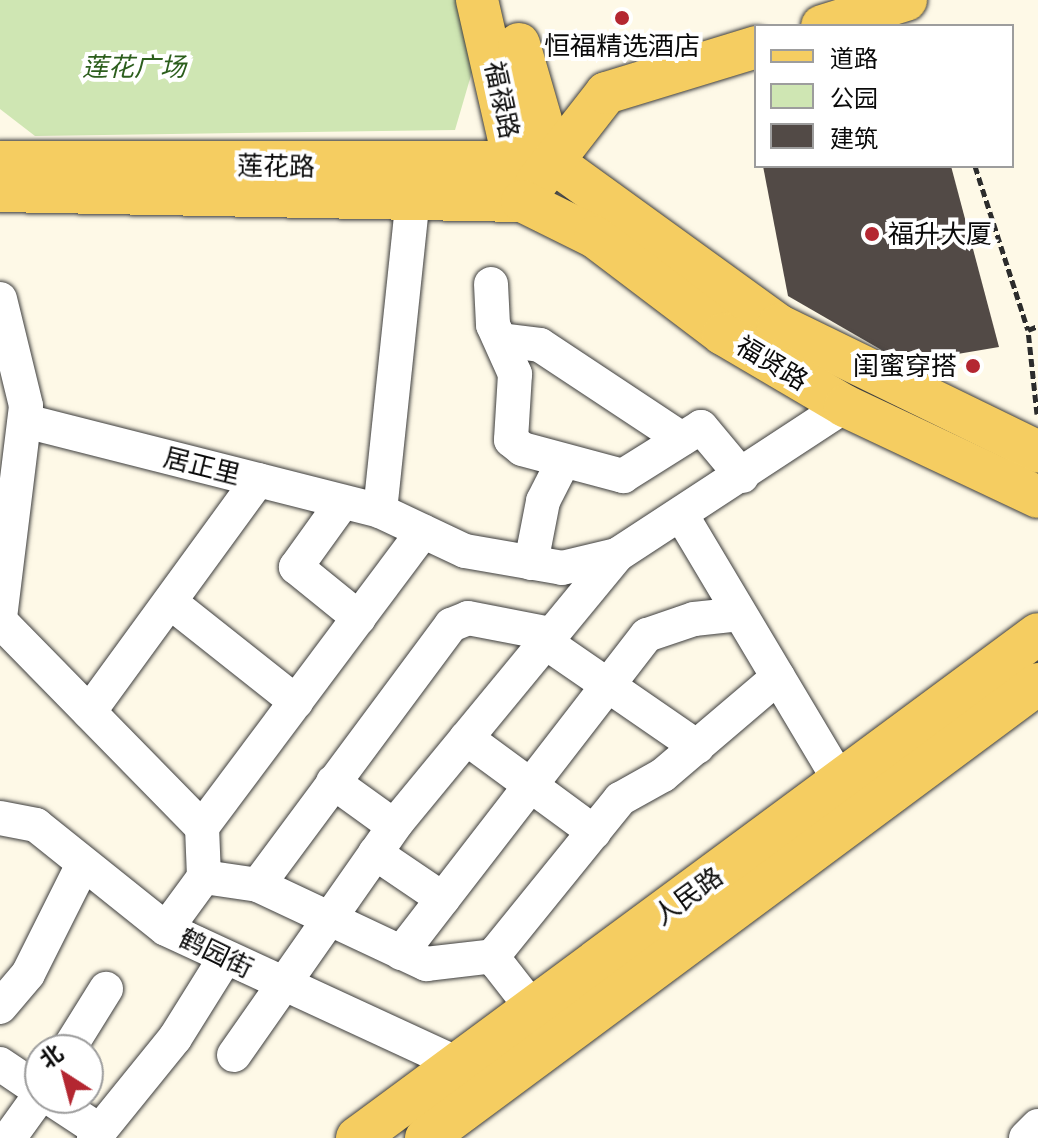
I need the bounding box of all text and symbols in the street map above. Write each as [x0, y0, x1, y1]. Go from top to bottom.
marker: 恒福精选酒店 [613, 9, 631, 27]
legend [754, 24, 1014, 168]
place label: 恒福精选酒店 [544, 30, 700, 62]
text: 道路 [830, 43, 878, 74]
park label: 莲花广场 [82, 51, 186, 83]
street label: 福禄路 [479, 59, 525, 141]
text: 公园 [830, 83, 878, 114]
text: 建筑 [830, 123, 878, 154]
street label: 莲花路 [237, 150, 315, 182]
place label: 福升大厦 [888, 218, 992, 250]
marker: 福升大厦 [863, 225, 881, 243]
street label: 福贤路 [731, 330, 813, 396]
place label: 闺蜜穿搭 [853, 350, 957, 382]
marker: 闺蜜穿搭 [964, 357, 982, 375]
street label: 居正里 [160, 441, 244, 491]
street label: 人民路 [647, 860, 729, 932]
street label: 鹤园街 [174, 922, 258, 984]
north arrow [24, 1034, 104, 1114]
text: 北 [34, 1038, 68, 1074]

